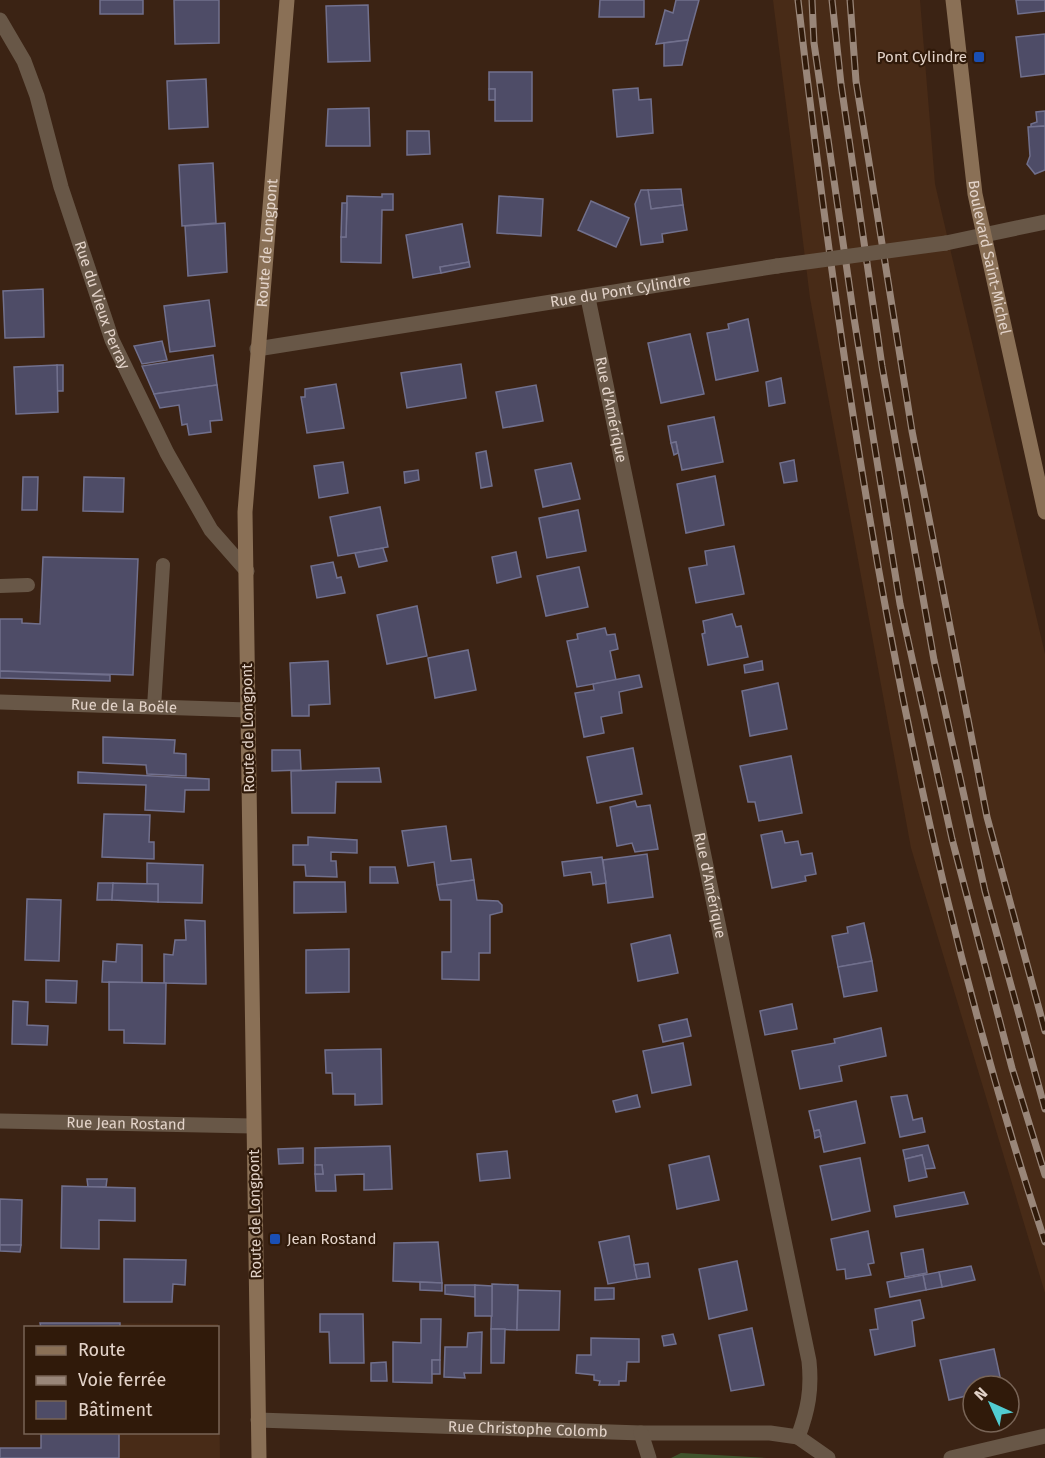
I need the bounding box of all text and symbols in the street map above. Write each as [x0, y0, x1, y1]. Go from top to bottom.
place label: Pont Cylindre [877, 48, 967, 66]
marker: Pont Cylindre [972, 50, 986, 64]
street label: Route de Longpont [253, 177, 281, 308]
street label: Boulevard Saint-Michel [964, 179, 1015, 337]
street label: Rue du Vieux Perray [71, 239, 134, 373]
street label: Rue du Pont Cylindre [549, 271, 692, 311]
street label: Rue d'Amérique [591, 355, 631, 464]
street label: Route de Longpont [238, 663, 258, 793]
street label: Rue de la Boële [71, 695, 177, 717]
street label: Rue d'Amérique [690, 831, 730, 940]
street label: Rue Jean Rostand [66, 1113, 186, 1134]
street label: Route de Longpont [245, 1149, 265, 1279]
place label: Jean Rostand [287, 1230, 376, 1248]
marker: Jean Rostand [268, 1232, 282, 1246]
legend [24, 1326, 219, 1434]
text: Route [78, 1339, 126, 1361]
text: Voie ferrée [78, 1369, 166, 1391]
north arrow [961, 1374, 1021, 1434]
text: N [970, 1383, 991, 1404]
text: Bâtiment [78, 1399, 153, 1421]
street label: Rue Christophe Colomb [448, 1417, 608, 1441]

